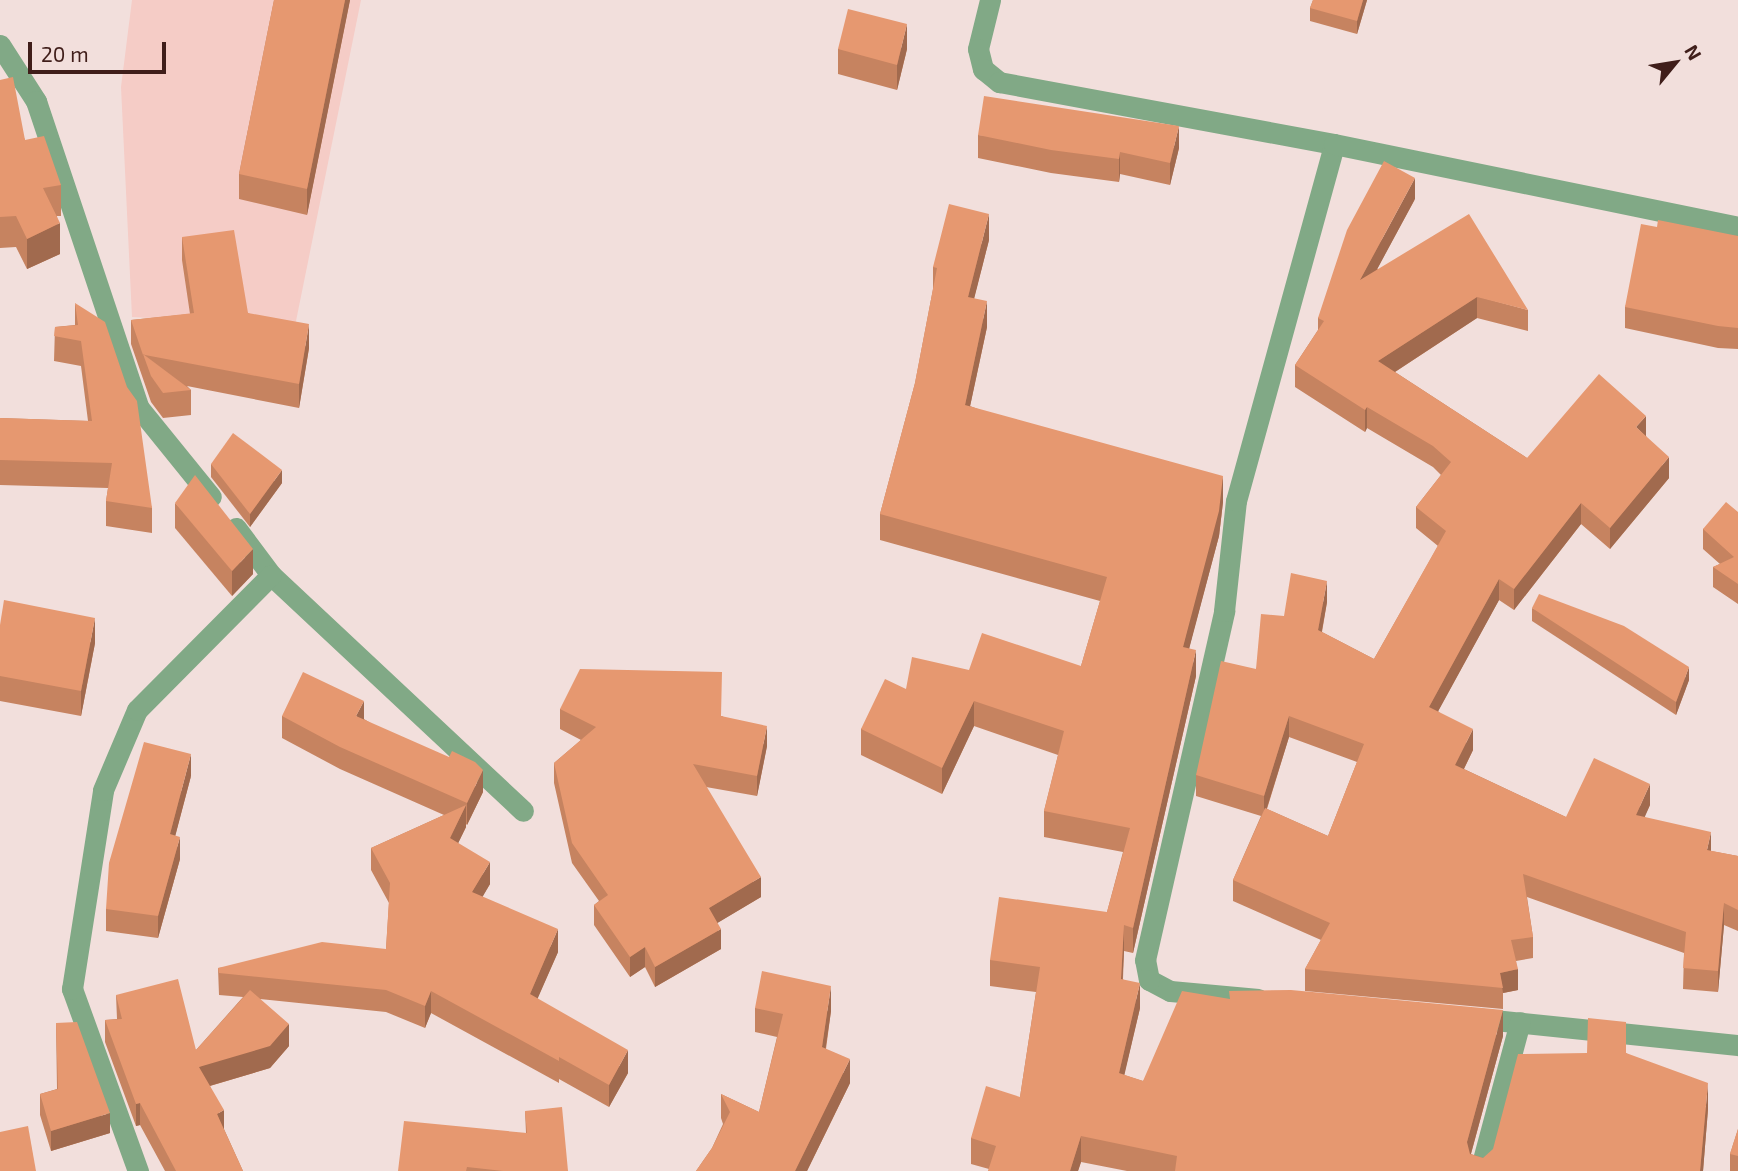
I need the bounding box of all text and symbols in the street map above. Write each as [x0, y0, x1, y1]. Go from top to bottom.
scale bar [32, 28, 170, 72]
north arrow [1640, 28, 1710, 98]
text: 20 m [41, 41, 89, 66]
text: N [1680, 41, 1707, 64]

